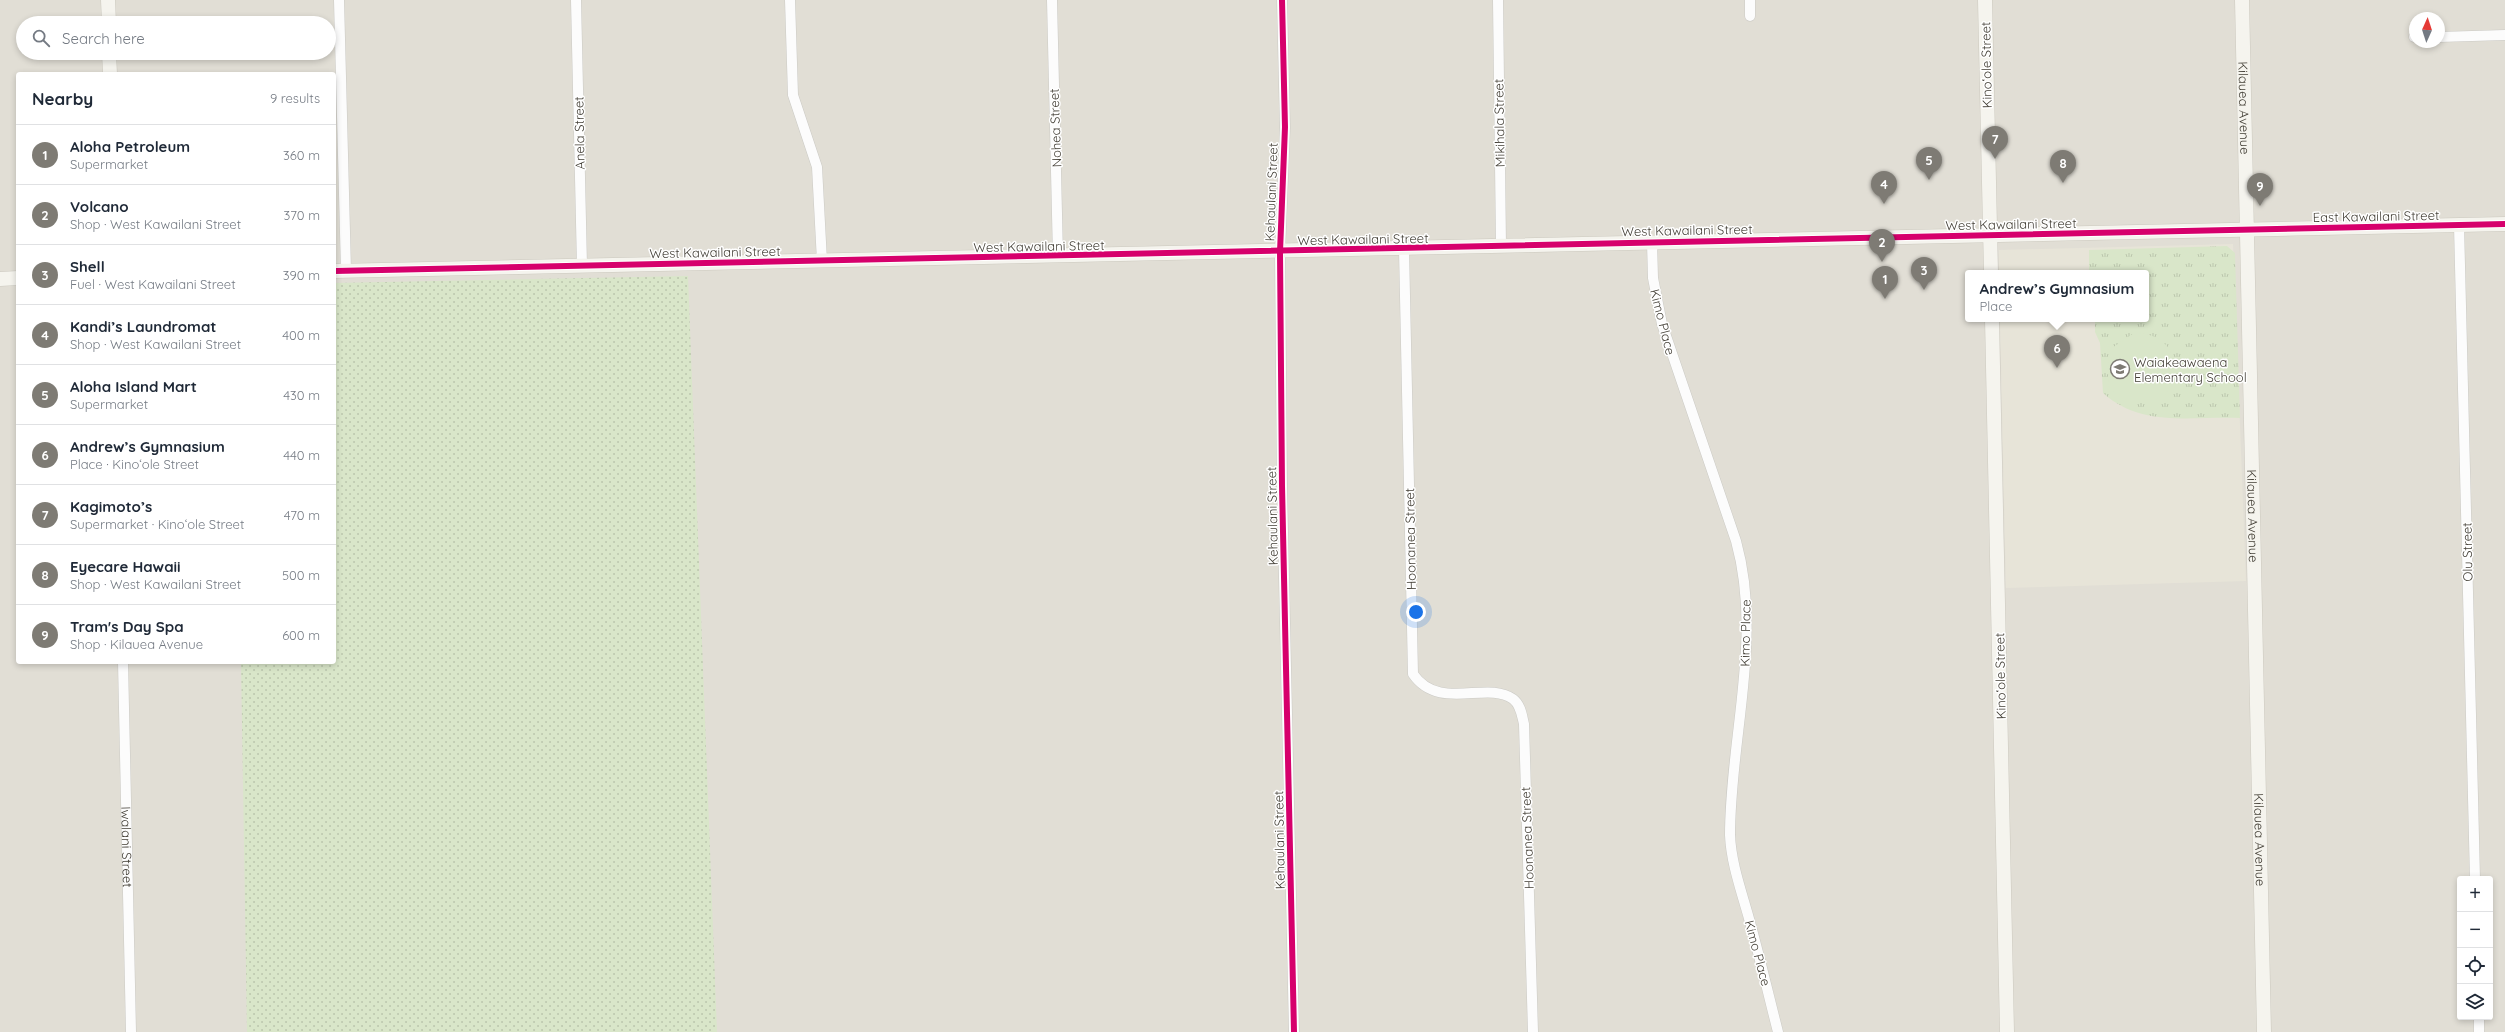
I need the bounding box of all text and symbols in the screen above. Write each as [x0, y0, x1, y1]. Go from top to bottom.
north arrow [2409, 12, 2445, 48]
search box [16, 16, 336, 60]
street label: Kinoʻole Street [1977, 22, 1995, 108]
icon: search [30, 27, 52, 49]
text: Search here [62, 29, 145, 48]
street label: Kilauea Avenue [2235, 61, 2253, 155]
street label: Mikihala Street [1490, 79, 1508, 167]
text: Nearby [32, 88, 93, 109]
street label: Nohea Street [1046, 88, 1064, 168]
text: 9 results [270, 90, 320, 106]
street label: Anela Street [570, 96, 588, 170]
pin: 7 [1982, 126, 2008, 159]
text: Aloha Petroleum [70, 137, 190, 156]
street label: Kehaulani Street [1261, 142, 1281, 242]
text: 1 [42, 147, 48, 163]
text: 360 m [283, 147, 320, 163]
pin: 5 [1916, 147, 1942, 180]
pin: 8 [2050, 150, 2076, 183]
text: Supermarket [70, 156, 148, 172]
pin: 4 [1871, 171, 1897, 204]
pin: 9 [2247, 173, 2273, 206]
text: Volcano [70, 197, 129, 216]
text: 2 [41, 207, 49, 223]
text: 370 m [283, 207, 320, 223]
street label: East Kawailani Street [2313, 207, 2439, 225]
street label: West Kawailani Street [1945, 215, 2077, 233]
text: Shop · West Kawailani Street [70, 216, 241, 232]
street label: West Kawailani Street [1621, 221, 1753, 239]
pin: 2 [1869, 229, 1895, 262]
street label: West Kawailani Street [1297, 230, 1429, 248]
street label: West Kawailani Street [973, 237, 1105, 255]
street label: West Kawailani Street [649, 243, 781, 261]
text: Shell [70, 257, 105, 276]
pin: 3 [1911, 257, 1937, 290]
pin: 1 [1872, 266, 1898, 299]
text: 3 [42, 267, 48, 283]
text: 390 m [283, 267, 320, 283]
popup [1965, 270, 2149, 322]
text: Fuel · West Kawailani Street [70, 276, 236, 292]
text: Andrew’s Gymnasium [1980, 279, 2134, 298]
street label: Kimo Place [1647, 287, 1679, 357]
text: Place [1980, 298, 2012, 314]
text: Kandi’s Laundromat [70, 317, 217, 336]
text: 4 [41, 327, 49, 343]
text: 400 m [282, 327, 320, 343]
pin: 6 [2044, 335, 2070, 368]
text: Shop · West Kawailani Street [70, 336, 241, 352]
place label: Waiakeawaena Elementary School [2134, 354, 2247, 385]
school or university icon: Waiakeawaena Elementary School [2109, 358, 2131, 380]
text: Aloha Island Mart [70, 377, 197, 396]
text: 5 [41, 387, 49, 403]
text: 430 m [283, 387, 320, 403]
text: Supermarket [70, 396, 148, 412]
text: Andrew’s Gymnasium [70, 437, 225, 456]
text: 6 [41, 447, 49, 463]
text: 440 m [283, 447, 320, 463]
text: Place · Kinoʻole Street [70, 456, 199, 472]
street label: Kehaulani Street [1263, 467, 1281, 565]
street label: Kilauea Avenue [2244, 469, 2262, 563]
street label: Hoonanea Street [1401, 488, 1419, 590]
text: Kagimoto’s [70, 497, 152, 516]
text: 7 [41, 507, 49, 523]
text: 470 m [284, 507, 320, 523]
text: Supermarket · Kinoʻole Street [70, 516, 244, 532]
street label: Olu Street [2458, 522, 2476, 582]
text: Eyecare Hawaii [70, 557, 181, 576]
text: 8 [41, 567, 49, 583]
text: 500 m [282, 567, 320, 583]
text: Shop · West Kawailani Street [70, 576, 241, 592]
street label: Kimo Place [1736, 599, 1754, 667]
your location [1406, 602, 1426, 622]
text: Tram's Day Spa [70, 617, 184, 636]
text: 9 [41, 627, 49, 643]
text: 600 m [282, 627, 320, 643]
street label: Kinoʻole Street [1991, 633, 2009, 719]
text: Shop · Kilauea Avenue [70, 636, 203, 652]
street label: Hoonanea Street [1517, 787, 1537, 889]
street label: Kehaulani Street [1270, 791, 1288, 889]
street label: Kilauea Avenue [2251, 793, 2269, 887]
street label: Iwalani Street [118, 806, 136, 888]
map controls [2457, 876, 2493, 1020]
button: + [2457, 876, 2493, 912]
button: − [2457, 912, 2493, 948]
street label: Kimo Place [1742, 918, 1774, 988]
button: locate [2457, 948, 2493, 984]
button: layers [2457, 984, 2493, 1020]

